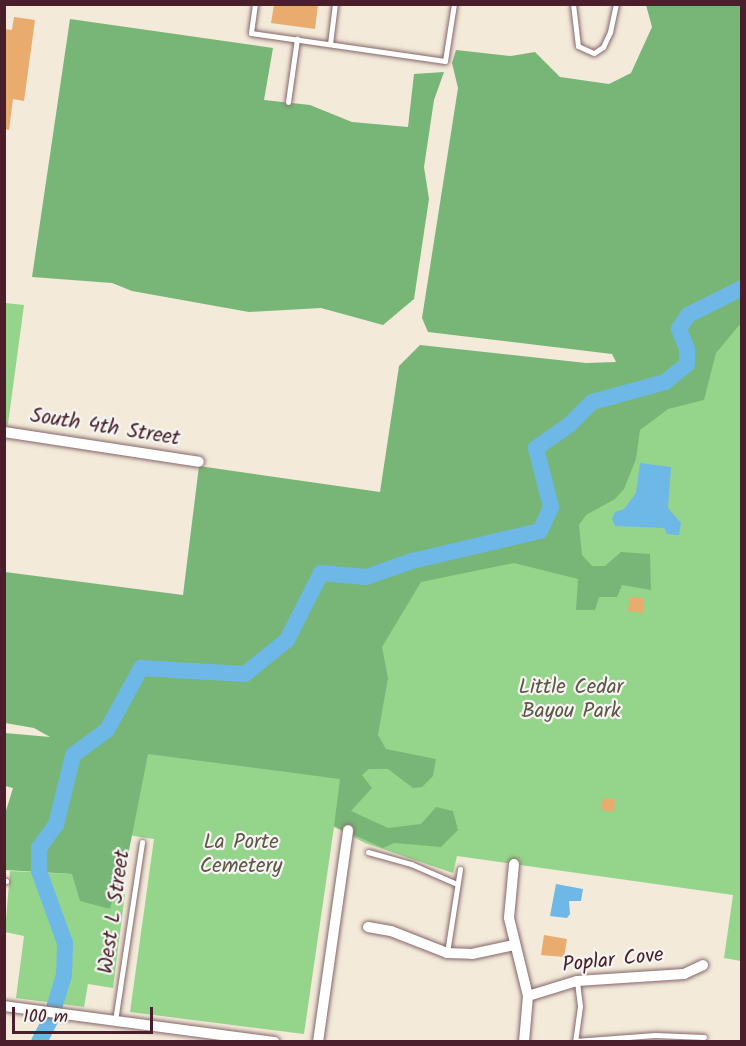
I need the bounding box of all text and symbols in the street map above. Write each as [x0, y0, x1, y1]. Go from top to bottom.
street label: South 4th Street [28, 404, 182, 452]
park label: Little Cedar Bayou Park [518, 675, 624, 725]
park label: La Porte Cemetery [200, 830, 282, 880]
street label: West L Street [94, 849, 136, 975]
street label: Poplar Cove [561, 943, 665, 979]
scale bar [15, 995, 156, 1033]
text: 100 m [23, 1003, 68, 1032]

